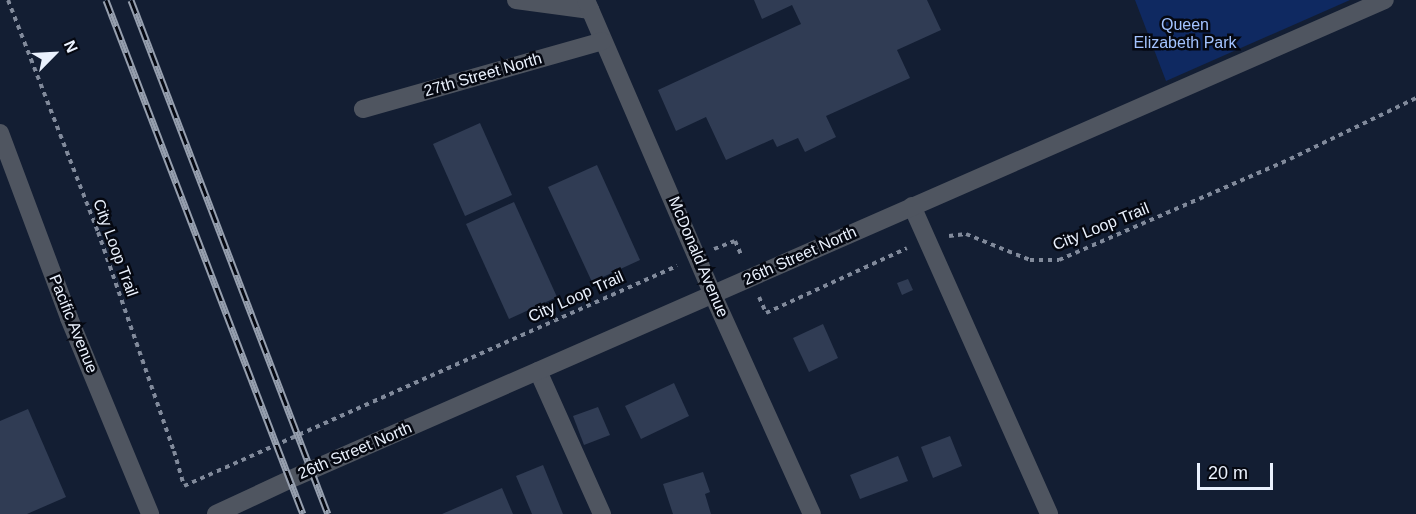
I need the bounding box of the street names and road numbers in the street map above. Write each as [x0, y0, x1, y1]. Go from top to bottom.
street label: 27th Street North [422, 49, 544, 101]
street label: McDonald Avenue [664, 193, 732, 321]
street label: City Loop Trail [88, 197, 142, 299]
street label: City Loop Trail [1050, 199, 1152, 255]
street label: 26th Street North [740, 222, 860, 290]
street label: City Loop Trail [525, 267, 627, 327]
street label: Pacific Avenue [44, 271, 102, 377]
street label: 26th Street North [295, 418, 415, 484]

